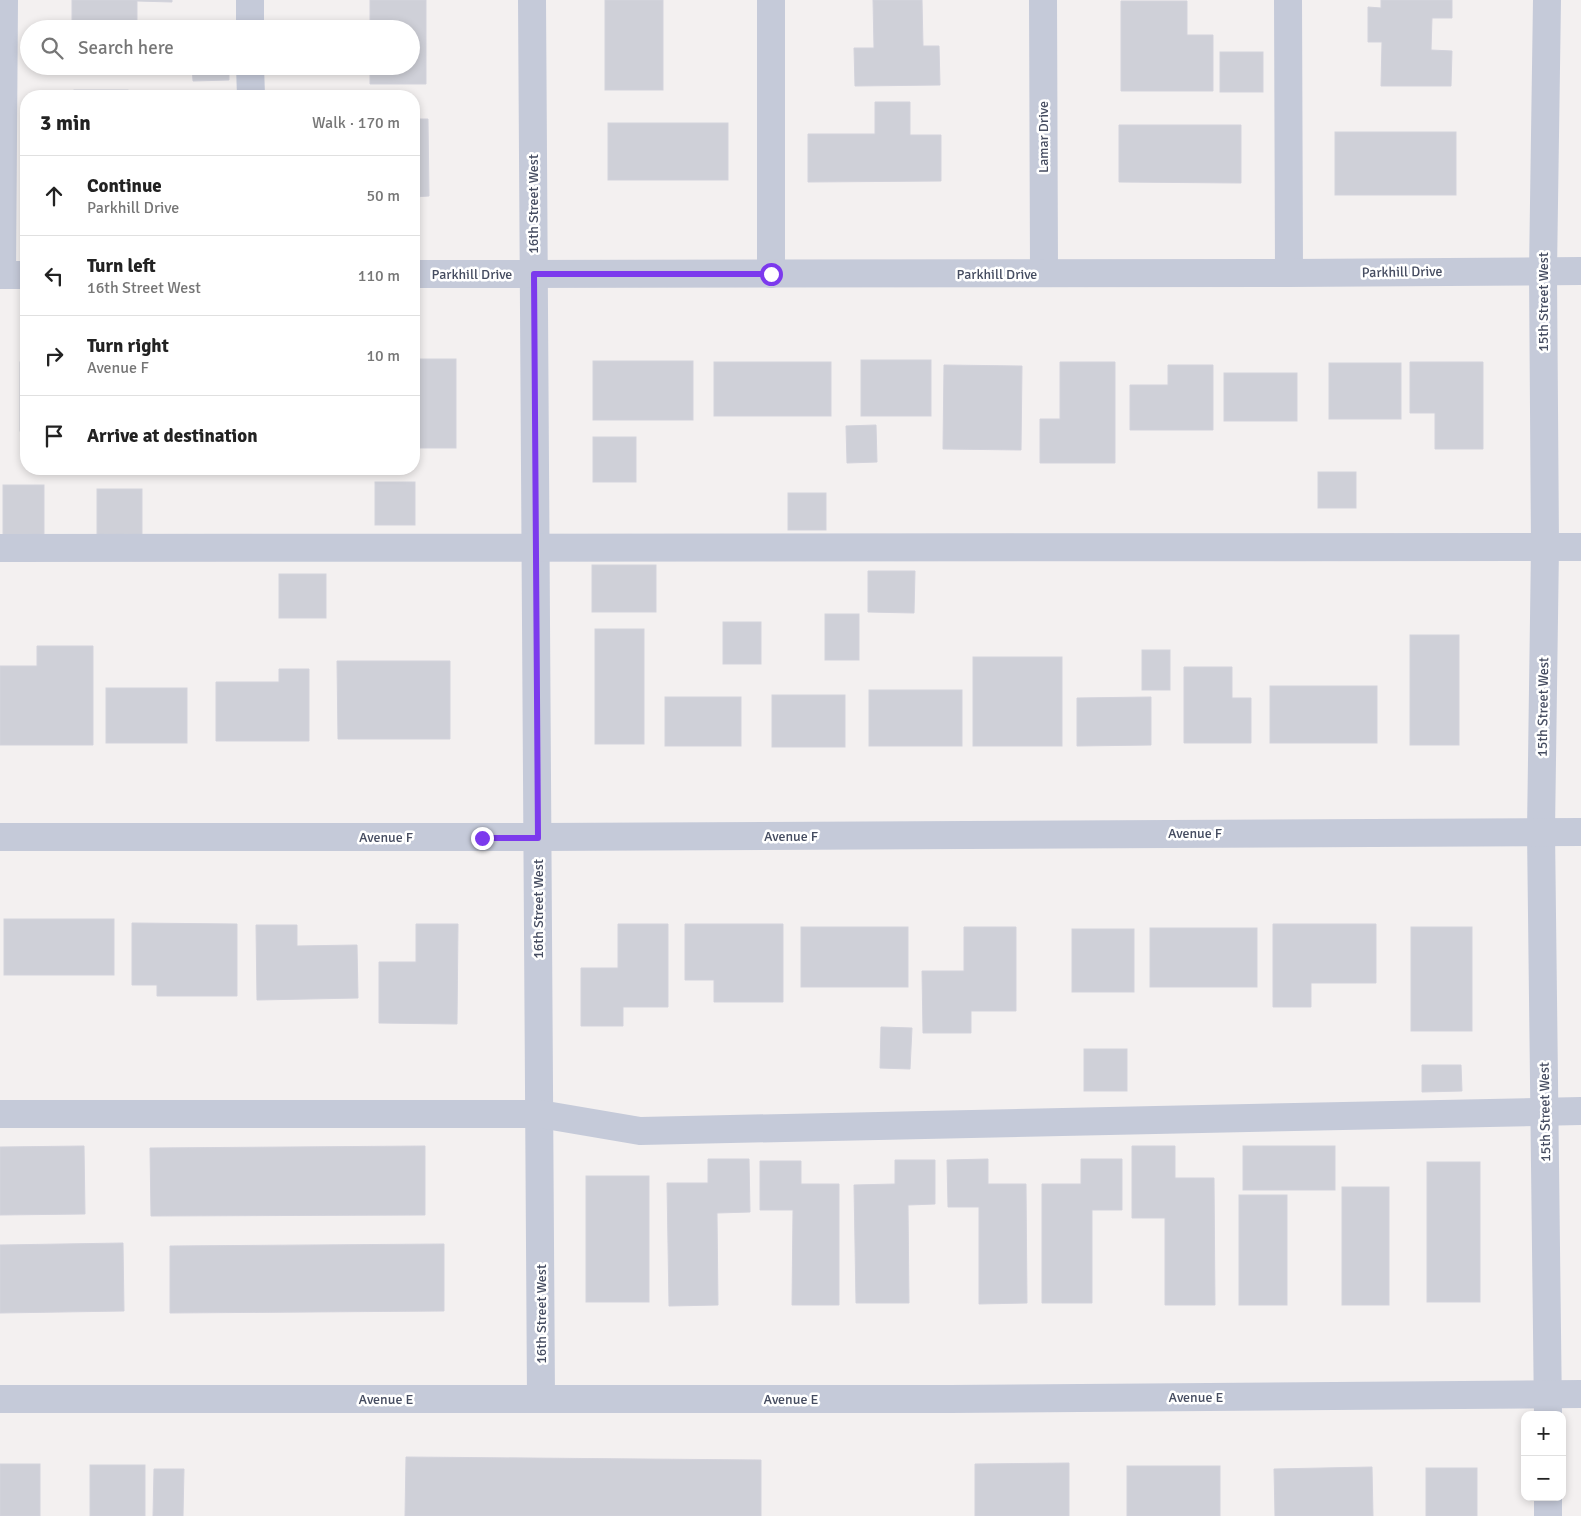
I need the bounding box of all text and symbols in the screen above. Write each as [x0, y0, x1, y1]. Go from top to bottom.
search box [20, 20, 420, 75]
icon: search [38, 34, 66, 62]
text: Search here [78, 36, 174, 60]
street label: Lamar Drive [1035, 101, 1052, 173]
text: 3 min [40, 110, 91, 136]
text: Walk · 170 m [312, 113, 400, 133]
street label: 16th Street West [525, 154, 542, 254]
text: Continue [87, 174, 162, 198]
icon: ahead [40, 182, 68, 210]
text: 50 m [366, 186, 400, 206]
text: Parkhill Drive [87, 198, 179, 218]
street label: 15th Street West [1535, 252, 1552, 352]
text: Turn left [87, 254, 156, 278]
icon: left [40, 262, 68, 290]
route start [760, 263, 783, 286]
street label: Parkhill Drive [1361, 263, 1443, 281]
text: 110 m [358, 266, 400, 286]
street label: Parkhill Drive [432, 266, 512, 283]
street label: Parkhill Drive [957, 266, 1037, 283]
text: 16th Street West [87, 278, 201, 298]
text: Turn right [87, 334, 169, 358]
icon: right [40, 342, 68, 370]
text: 10 m [366, 346, 400, 366]
text: Avenue F [87, 358, 149, 378]
icon: arrive [40, 422, 68, 450]
text: Arrive at destination [87, 424, 258, 448]
street label: 15th Street West [1534, 657, 1552, 757]
street label: Avenue F [1168, 825, 1222, 842]
route end [471, 827, 494, 850]
street label: Avenue F [764, 828, 818, 845]
street label: Avenue F [359, 829, 413, 846]
street label: 16th Street West [530, 859, 547, 959]
street label: 15th Street West [1536, 1062, 1554, 1162]
street label: 16th Street West [533, 1264, 550, 1364]
street label: Avenue E [1169, 1389, 1223, 1406]
street label: Avenue E [359, 1391, 413, 1408]
street label: Avenue E [764, 1391, 818, 1408]
map controls [1521, 1411, 1566, 1501]
button: + [1521, 1411, 1566, 1456]
button: − [1521, 1456, 1566, 1501]

